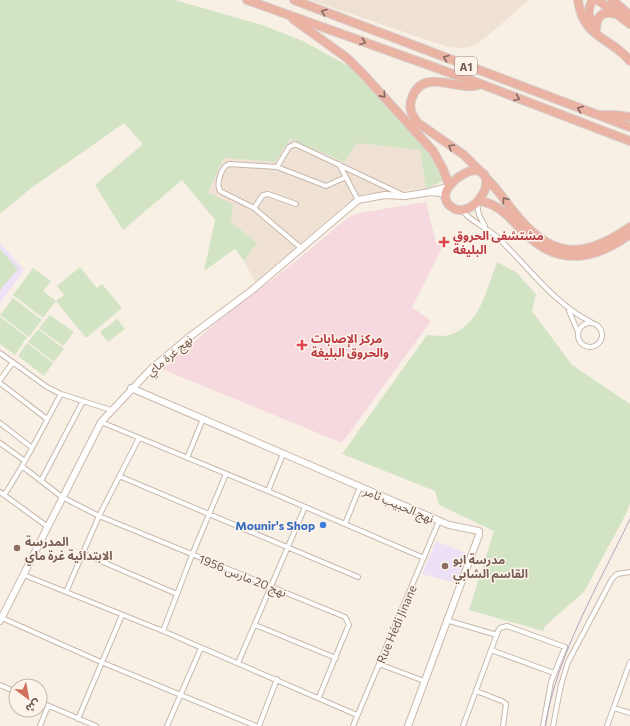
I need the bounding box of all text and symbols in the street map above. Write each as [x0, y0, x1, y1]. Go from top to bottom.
one-way arrow [321, 8, 328, 16]
one-way arrow [359, 38, 366, 46]
one-way arrow [442, 54, 449, 62]
road number: A1 [455, 57, 477, 75]
one-way arrow [378, 90, 386, 98]
one-way arrow [514, 94, 521, 102]
one-way arrow [577, 105, 584, 113]
one-way arrow [449, 144, 456, 151]
one-way arrow [502, 197, 509, 204]
place label: مشتشفى الحروق البليغة [453, 228, 544, 257]
marker: مشتشفى الحروق البليغة [438, 236, 450, 248]
place label: مركز الإصابات والحروق البليغة [311, 331, 389, 360]
street label: نهج غرة ماي [143, 332, 197, 381]
marker: مركز الإصابات والحروق البليغة [296, 339, 308, 351]
street label: نهج الحبيب ثامر [360, 482, 436, 528]
place label: Mounir's Shop [235, 518, 315, 532]
marker: Mounir's Shop [318, 520, 328, 530]
place label: المدرسة الابتدائية غرة ماي [25, 534, 113, 566]
marker: المدرسة الابتدائية غرة ماي [12, 543, 22, 553]
street label: نهج 20 مارس 1956 [196, 551, 289, 602]
place label: مدرسة ابو القاسم الشابي [453, 552, 528, 584]
marker: مدرسة ابو القاسم الشابي [440, 561, 450, 571]
street label: Rue Hédi Jinane [373, 583, 420, 666]
north arrow [8, 678, 48, 718]
text: ش [23, 697, 43, 716]

